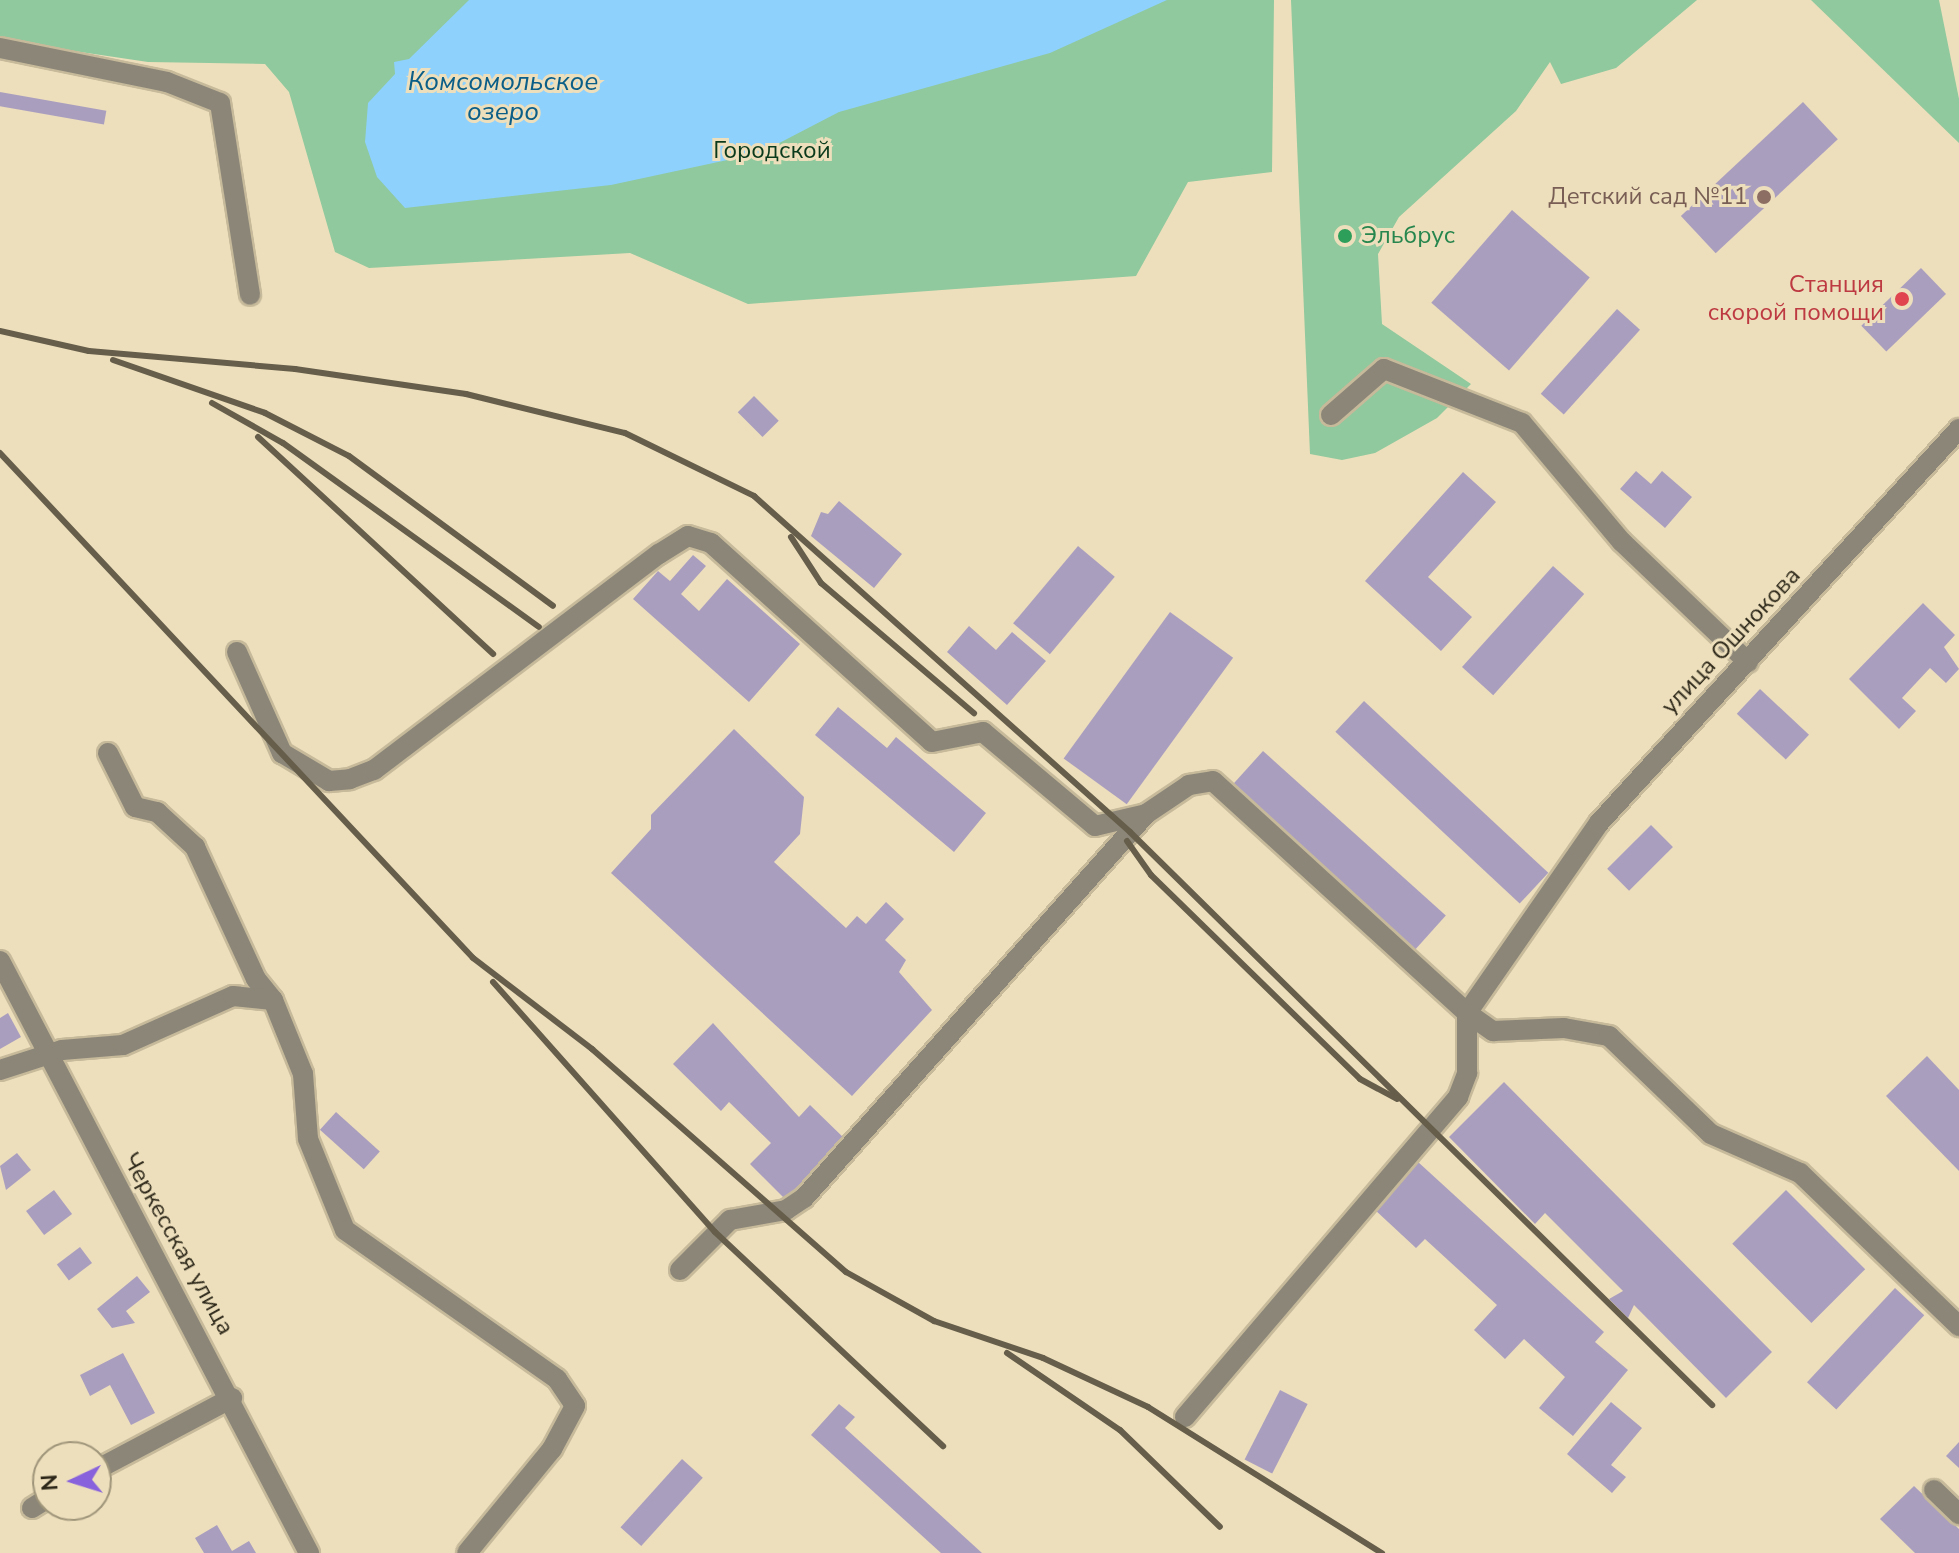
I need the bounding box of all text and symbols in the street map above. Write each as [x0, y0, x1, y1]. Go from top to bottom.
water label: Комсомольское озеро [408, 66, 598, 128]
park label: Городской [713, 137, 831, 165]
place label: Детский сад №11 [1548, 183, 1748, 211]
marker: Детский сад №11 [1755, 188, 1773, 206]
place label: Эльбрус [1361, 222, 1455, 250]
marker: Эльбрус [1336, 227, 1354, 245]
place label: Станция скорой помощи [1708, 271, 1884, 327]
marker: Станция скорой помощи [1891, 288, 1913, 310]
street label: улица Ошнокова [1655, 561, 1807, 721]
street label: Черкесская улица [116, 1148, 240, 1340]
north arrow [32, 1441, 112, 1521]
text: N [35, 1473, 66, 1492]

